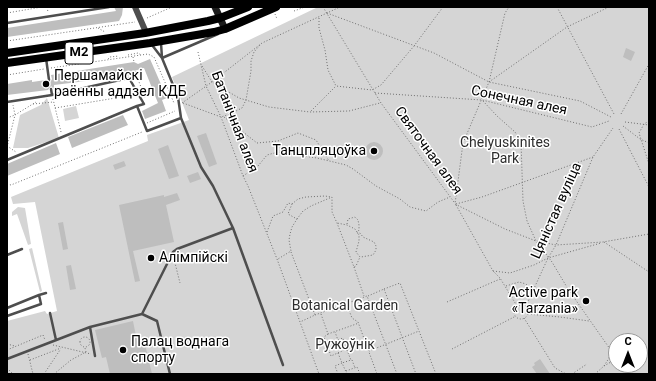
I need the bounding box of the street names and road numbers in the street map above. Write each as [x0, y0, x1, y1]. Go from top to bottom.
road number: М2 [65, 42, 93, 64]
street label: Батанічная алея [207, 69, 261, 175]
street label: Сонечная алея [469, 83, 569, 119]
street label: Святочная алея [390, 104, 466, 198]
street label: Цяністая вуліца [528, 160, 586, 262]

